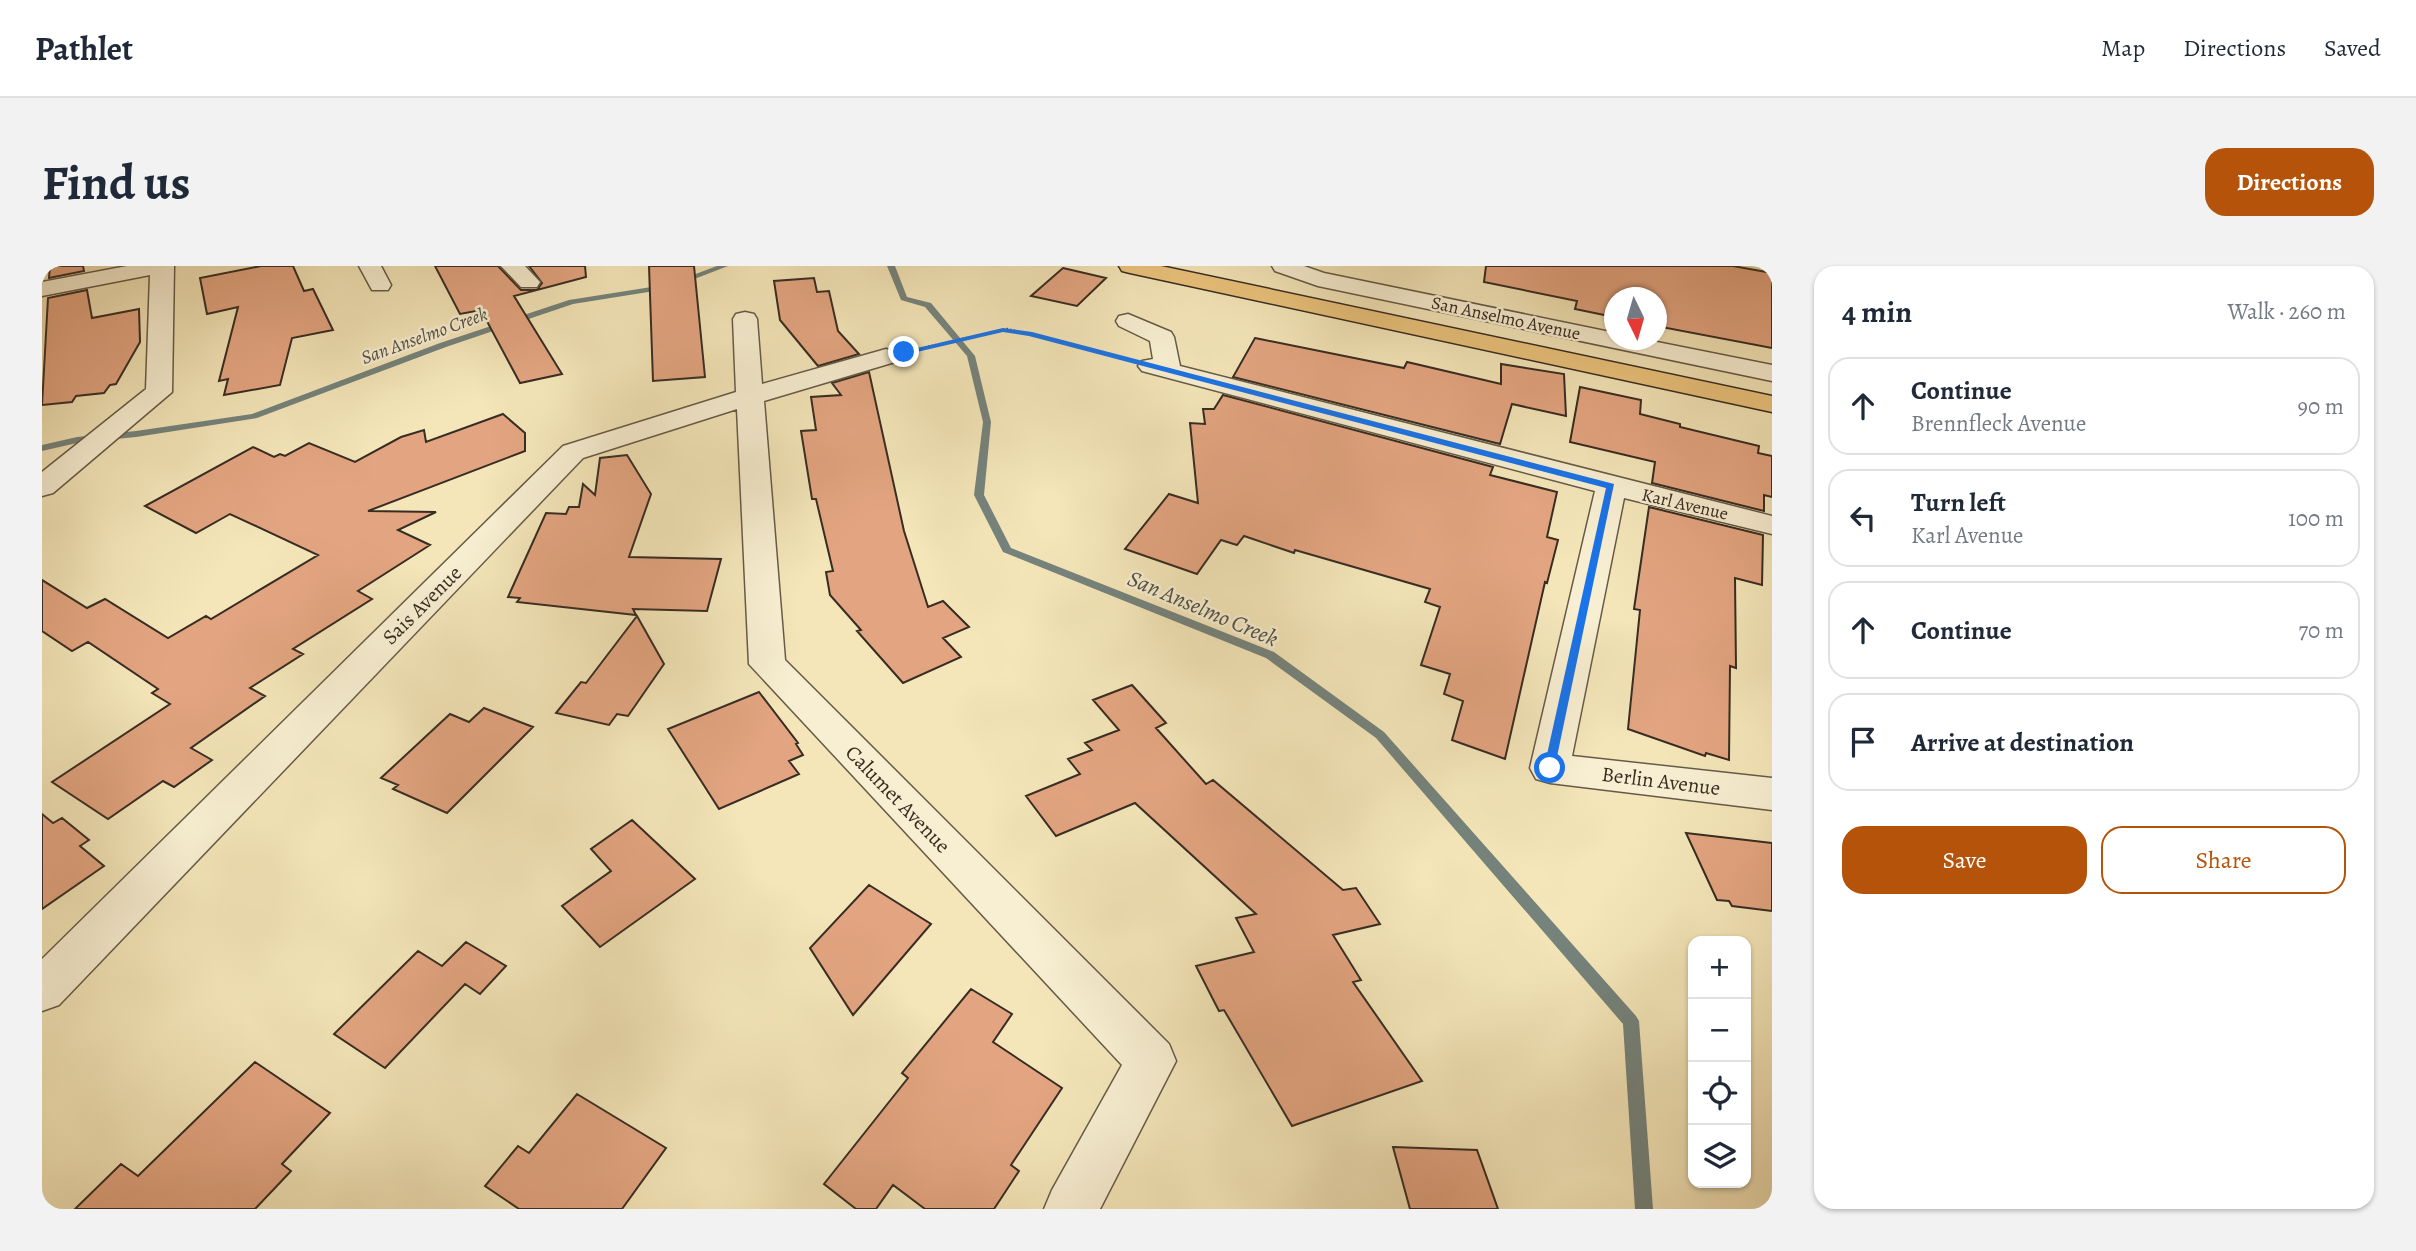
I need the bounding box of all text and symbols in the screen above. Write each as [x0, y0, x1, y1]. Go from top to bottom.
text: Pathlet [35, 26, 133, 71]
text: Map [2101, 32, 2145, 64]
text: Directions [2183, 32, 2286, 64]
text: Saved [2324, 32, 2381, 64]
button: Directions [2205, 148, 2374, 216]
text: Find us [42, 149, 190, 216]
north arrow [1604, 287, 1667, 350]
street label: San Anselmo Avenue [1429, 290, 1583, 346]
text: 4 min [1842, 292, 1912, 332]
text: Walk · 260 m [2227, 296, 2346, 327]
water label: San Anselmo Creek [358, 301, 491, 371]
route end [888, 336, 919, 367]
text: Continue [1911, 373, 2012, 408]
icon: ahead [1844, 387, 1882, 425]
text: 90 m [2298, 391, 2344, 422]
text: Brennfleck Avenue [1911, 408, 2086, 439]
street label: Karl Avenue [1639, 482, 1731, 526]
text: Turn left [1911, 485, 2006, 520]
icon: left [1844, 499, 1882, 537]
text: 100 m [2288, 503, 2344, 534]
text: Karl Avenue [1911, 520, 2023, 551]
street label: Sais Avenue [376, 559, 468, 651]
water label: San Anselmo Creek [1123, 563, 1283, 654]
icon: ahead [1844, 611, 1882, 649]
text: Continue [1911, 613, 2012, 648]
text: 70 m [2298, 615, 2344, 646]
icon: arrive [1844, 723, 1882, 761]
text: Arrive at destination [1911, 725, 2134, 760]
street label: Calumet Avenue [839, 739, 957, 859]
route start [1534, 752, 1565, 783]
street label: Berlin Avenue [1600, 760, 1722, 802]
button: Save [1842, 826, 2087, 894]
button: Share [2101, 826, 2346, 894]
map controls [1688, 936, 1751, 1188]
button: + [1688, 936, 1751, 999]
button: − [1688, 999, 1751, 1062]
button: locate [1688, 1062, 1751, 1125]
button: layers [1688, 1125, 1751, 1188]

